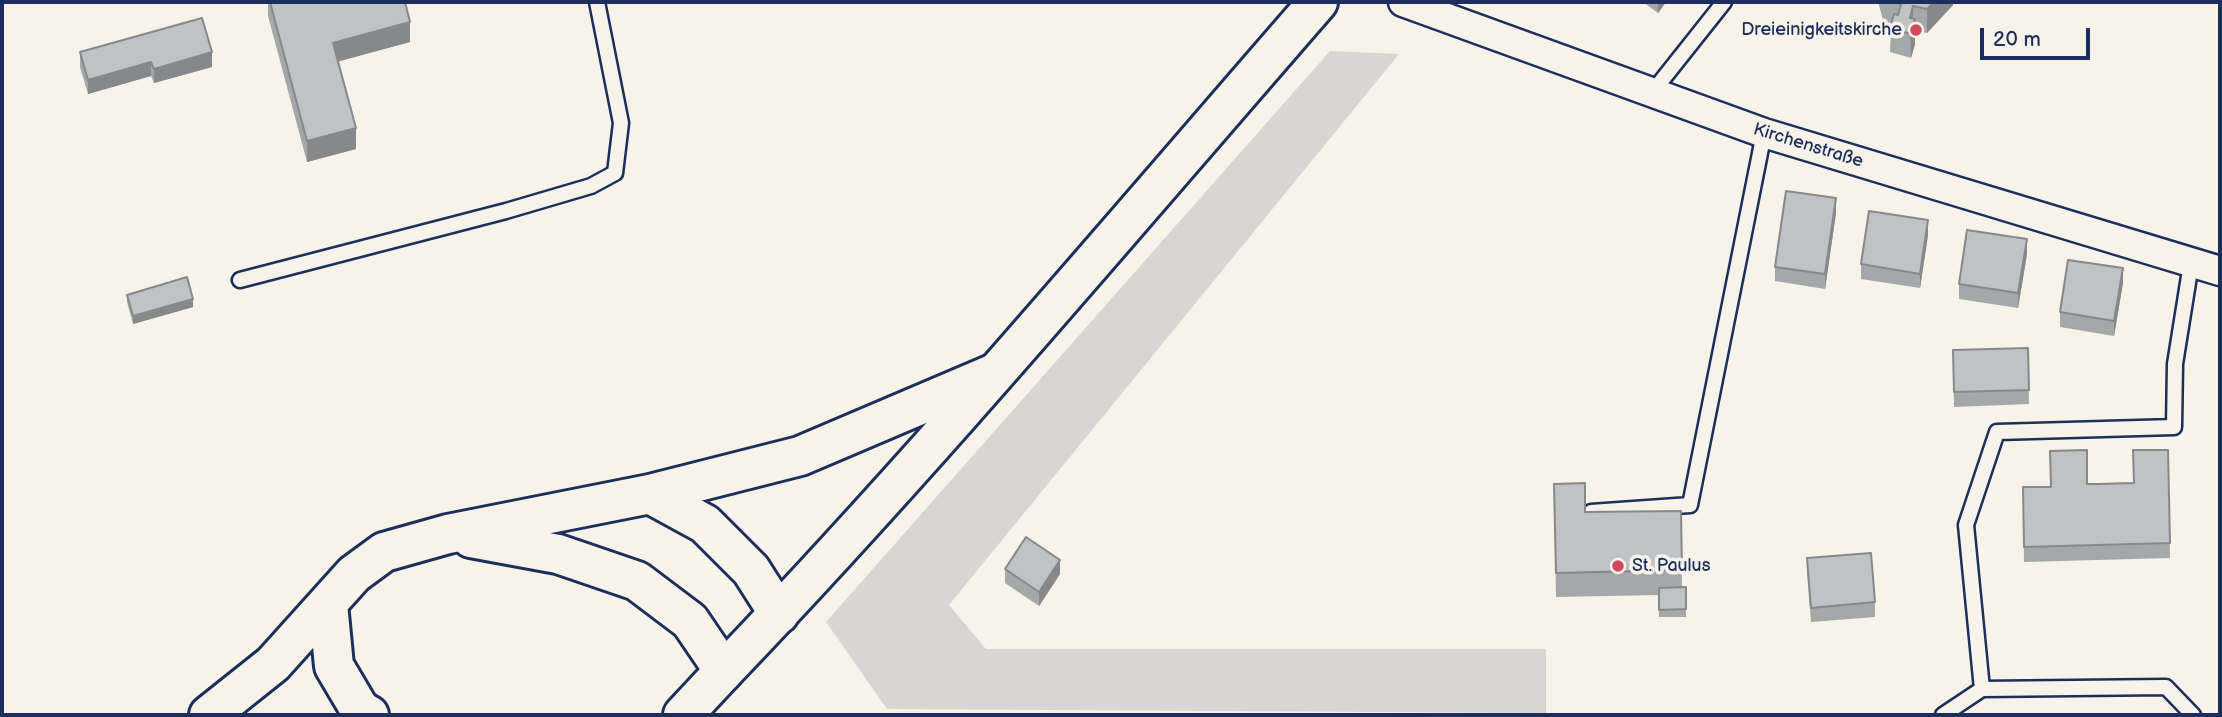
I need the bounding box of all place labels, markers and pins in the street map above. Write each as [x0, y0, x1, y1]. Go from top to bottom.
place label: Dreieinigkeitskirche [1741, 19, 1902, 41]
marker: Dreieinigkeitskirche [1908, 22, 1924, 38]
place label: St. Paulus [1632, 555, 1711, 577]
marker: St. Paulus [1610, 558, 1626, 574]

